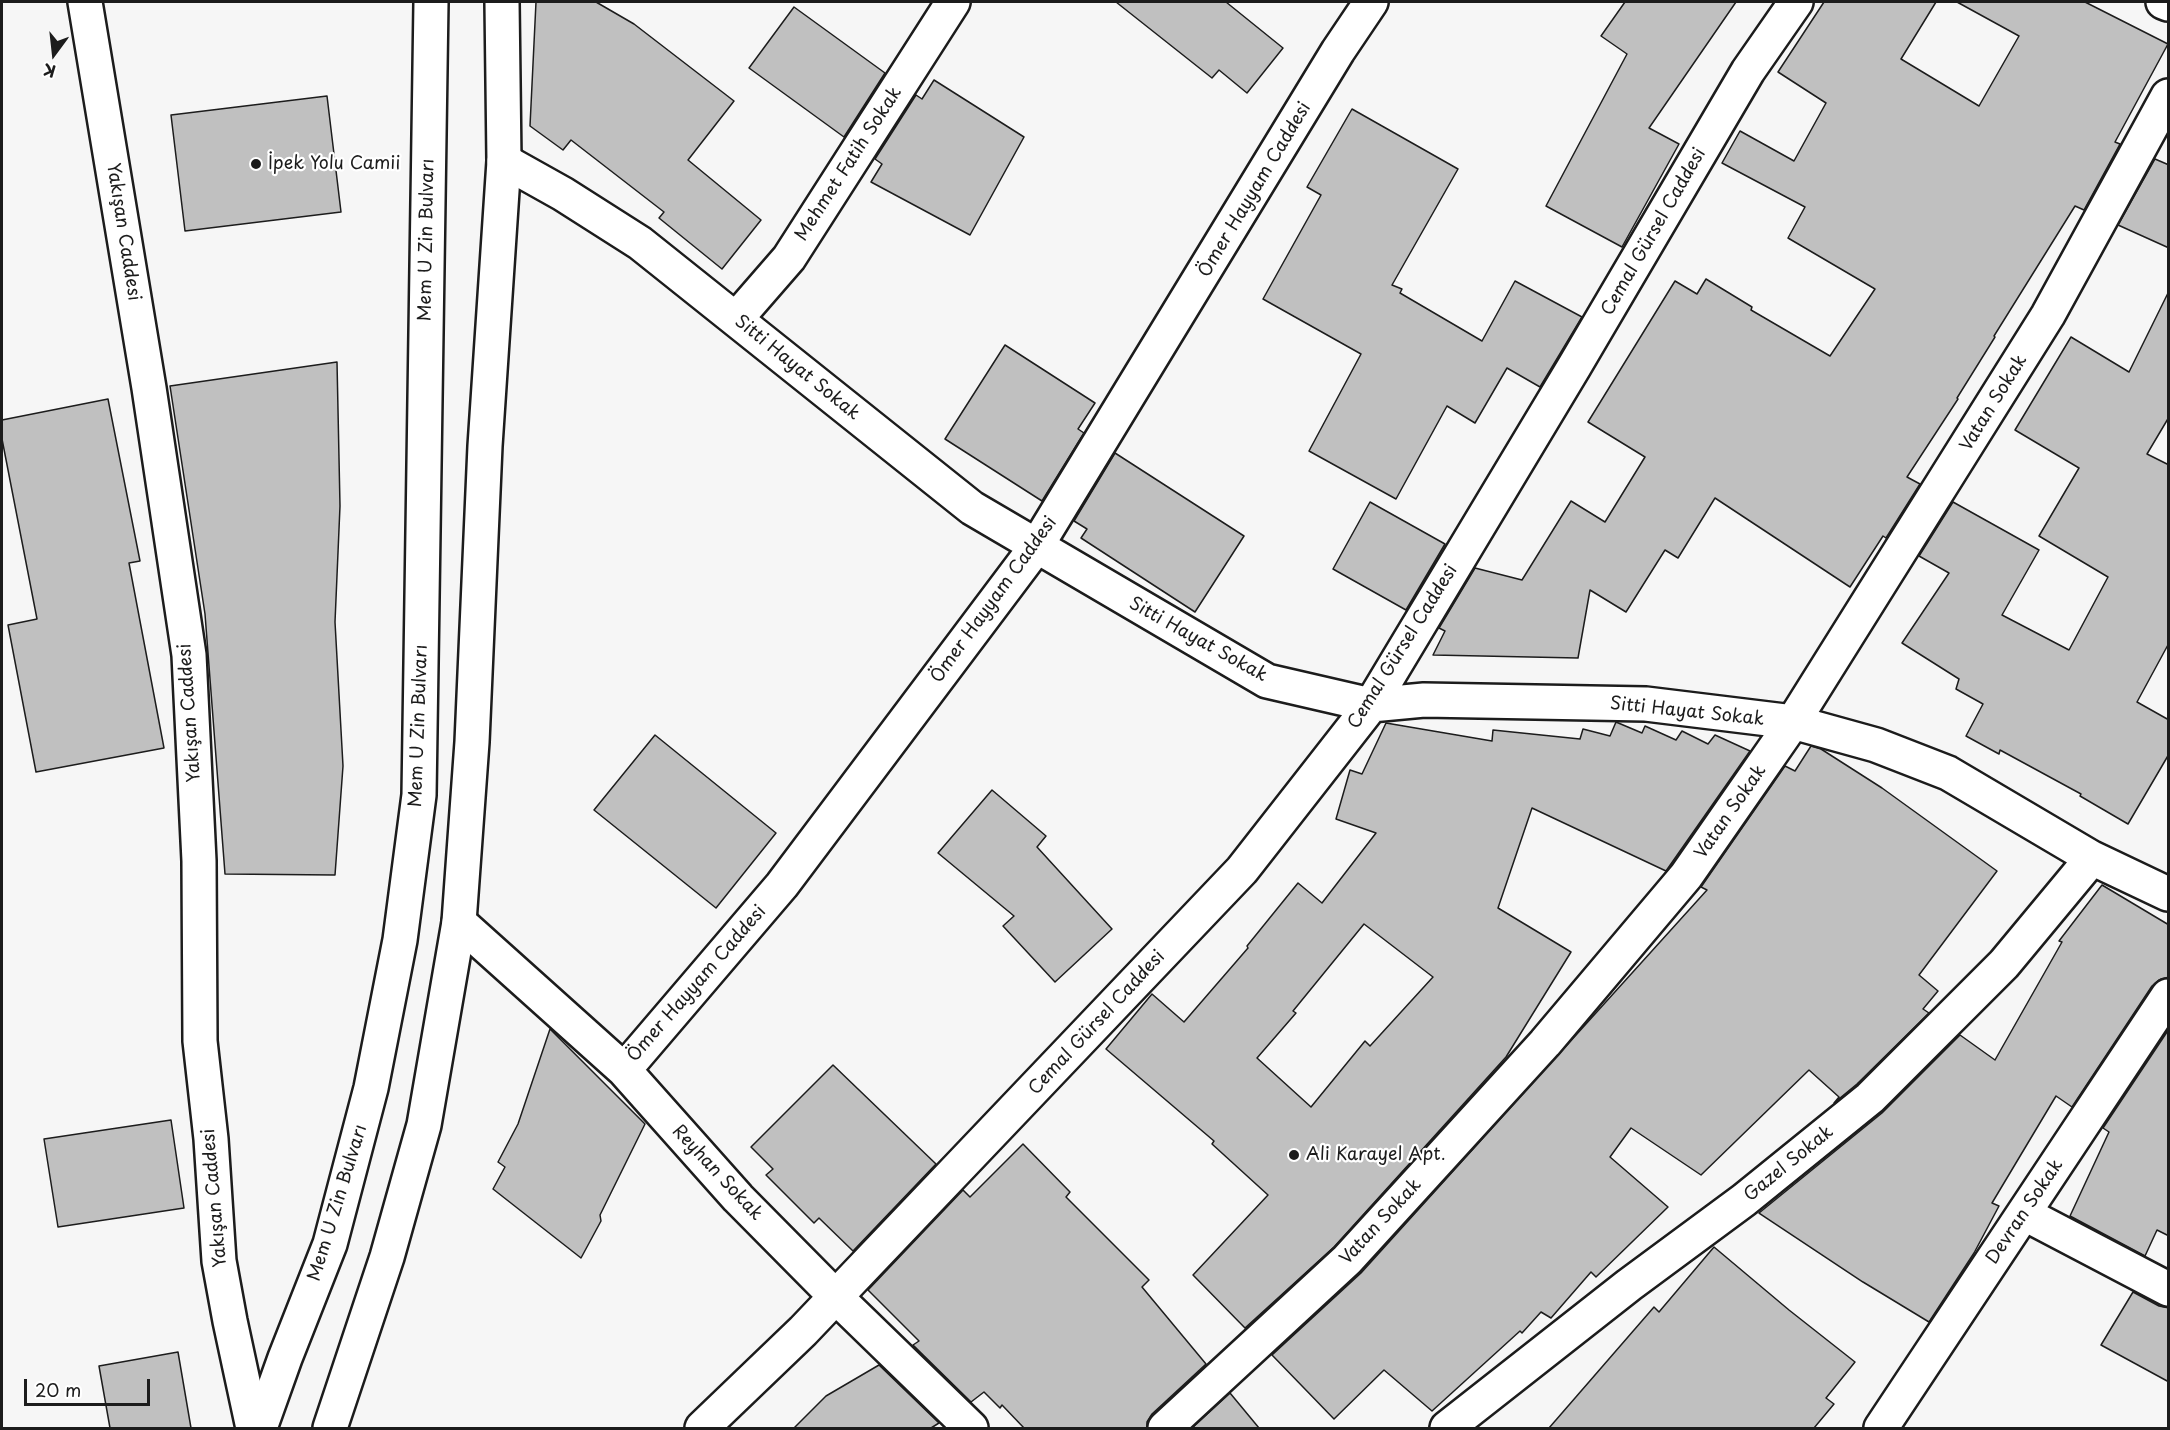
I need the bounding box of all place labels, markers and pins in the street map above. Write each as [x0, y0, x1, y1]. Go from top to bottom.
place label: İpek Yolu Camii [268, 153, 400, 175]
marker: İpek Yolu Camii [249, 157, 263, 171]
place label: Ali Karayel Apt. [1306, 1144, 1446, 1166]
marker: Ali Karayel Apt. [1287, 1148, 1301, 1162]

